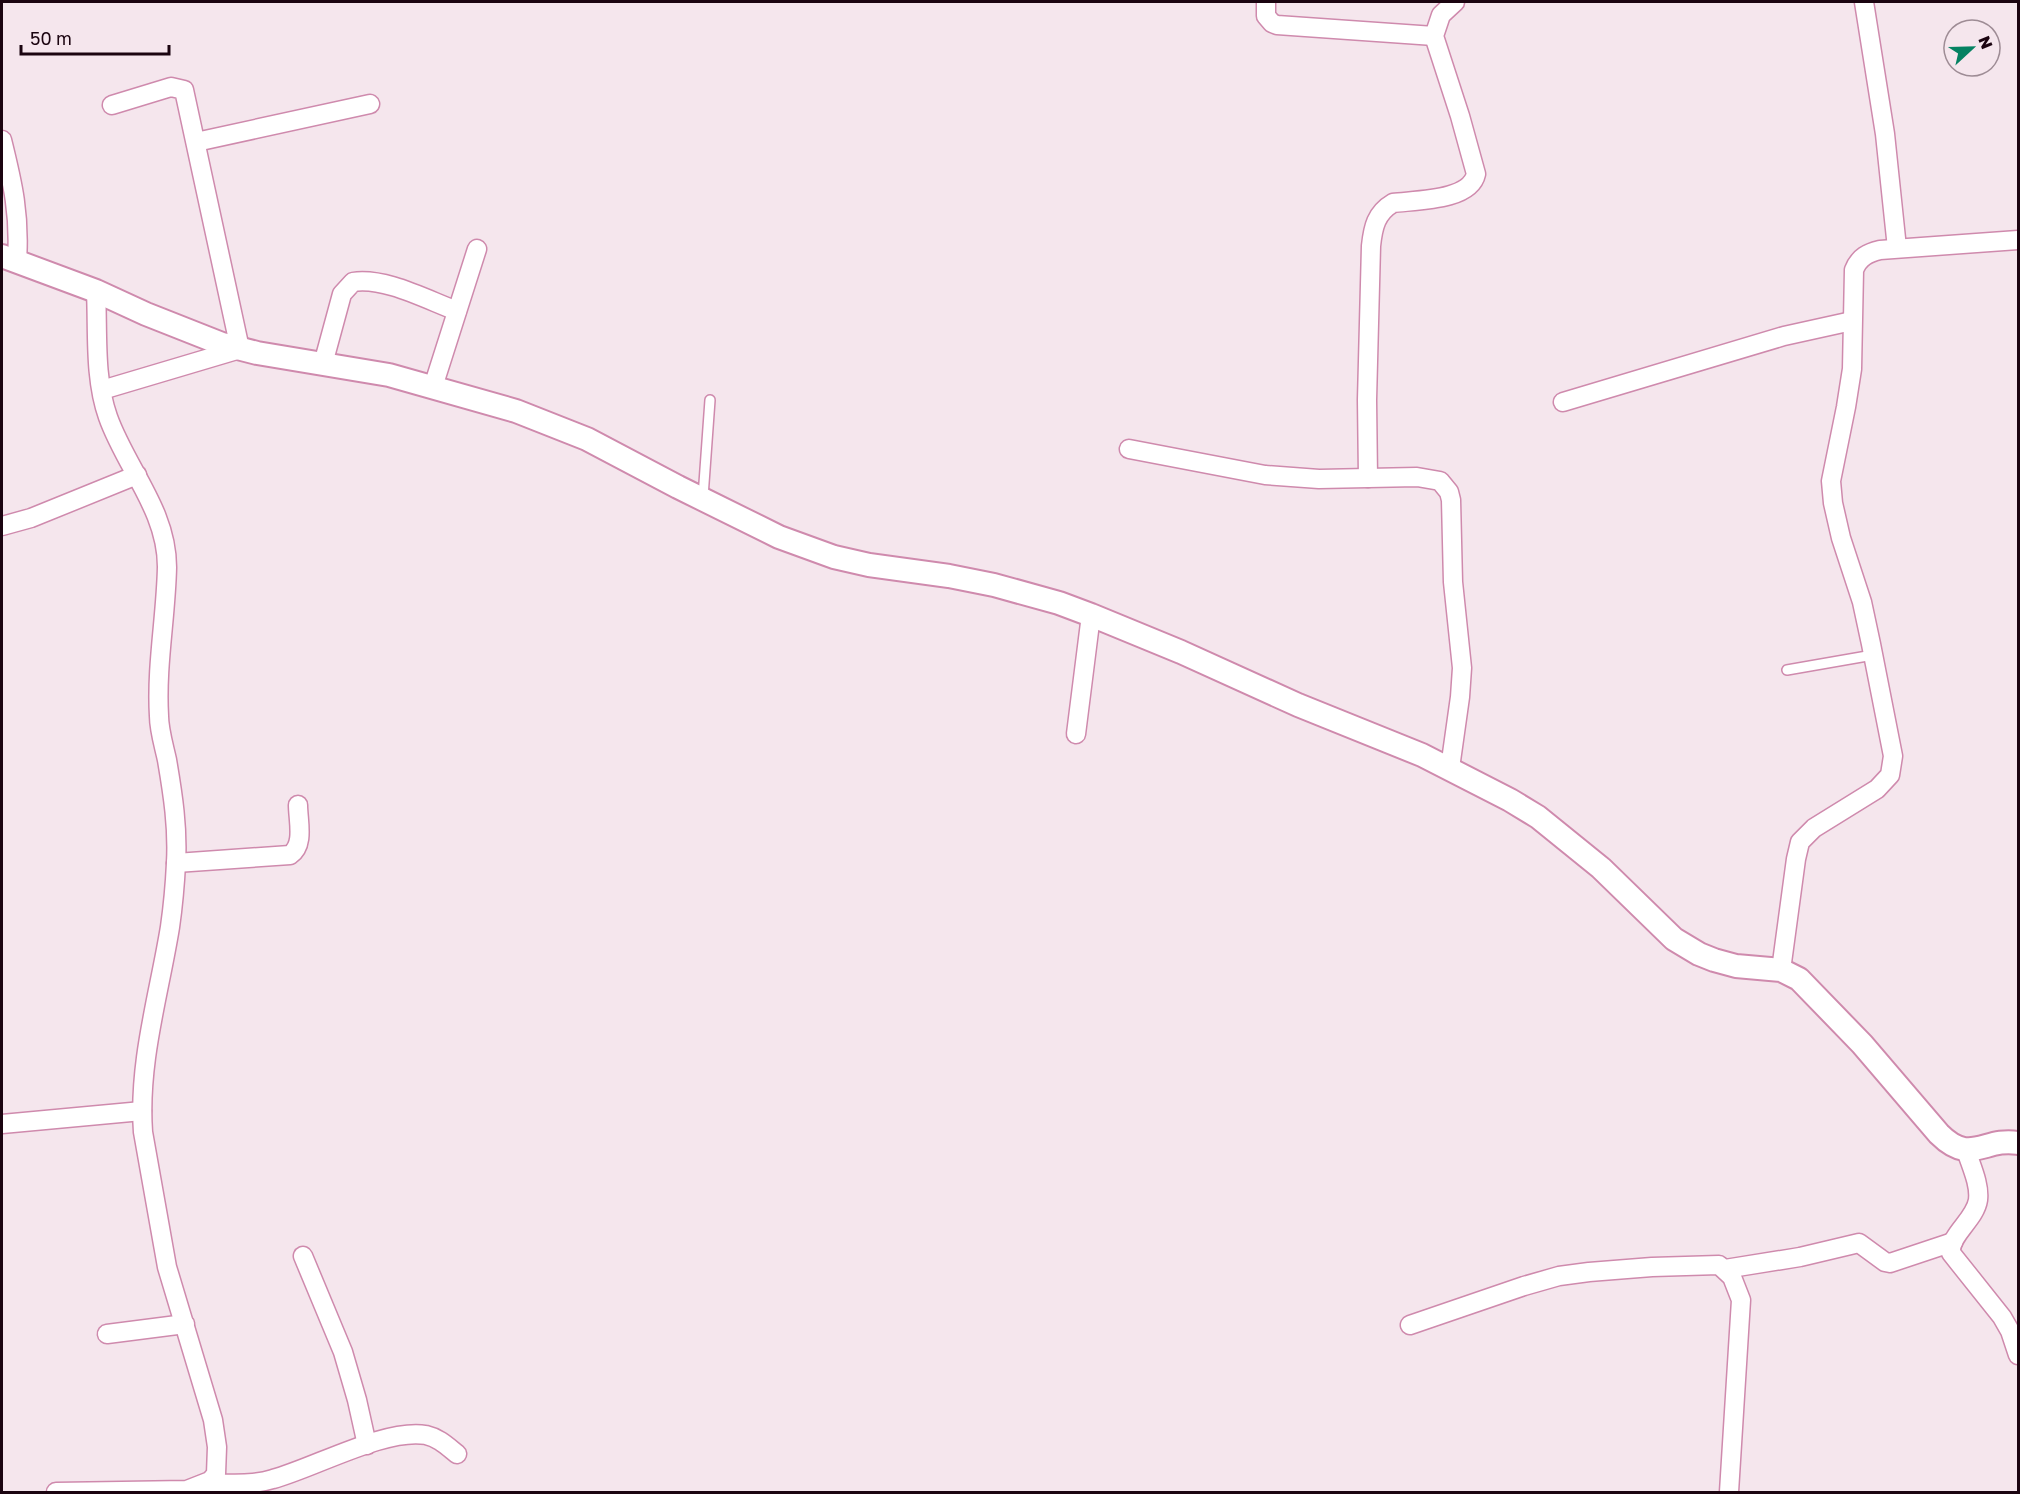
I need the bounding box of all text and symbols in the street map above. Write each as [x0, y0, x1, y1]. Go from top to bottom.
scale bar [21, 18, 170, 56]
north arrow [1942, 18, 2002, 78]
text: 50 m [30, 27, 72, 49]
text: N [1974, 33, 1997, 52]

